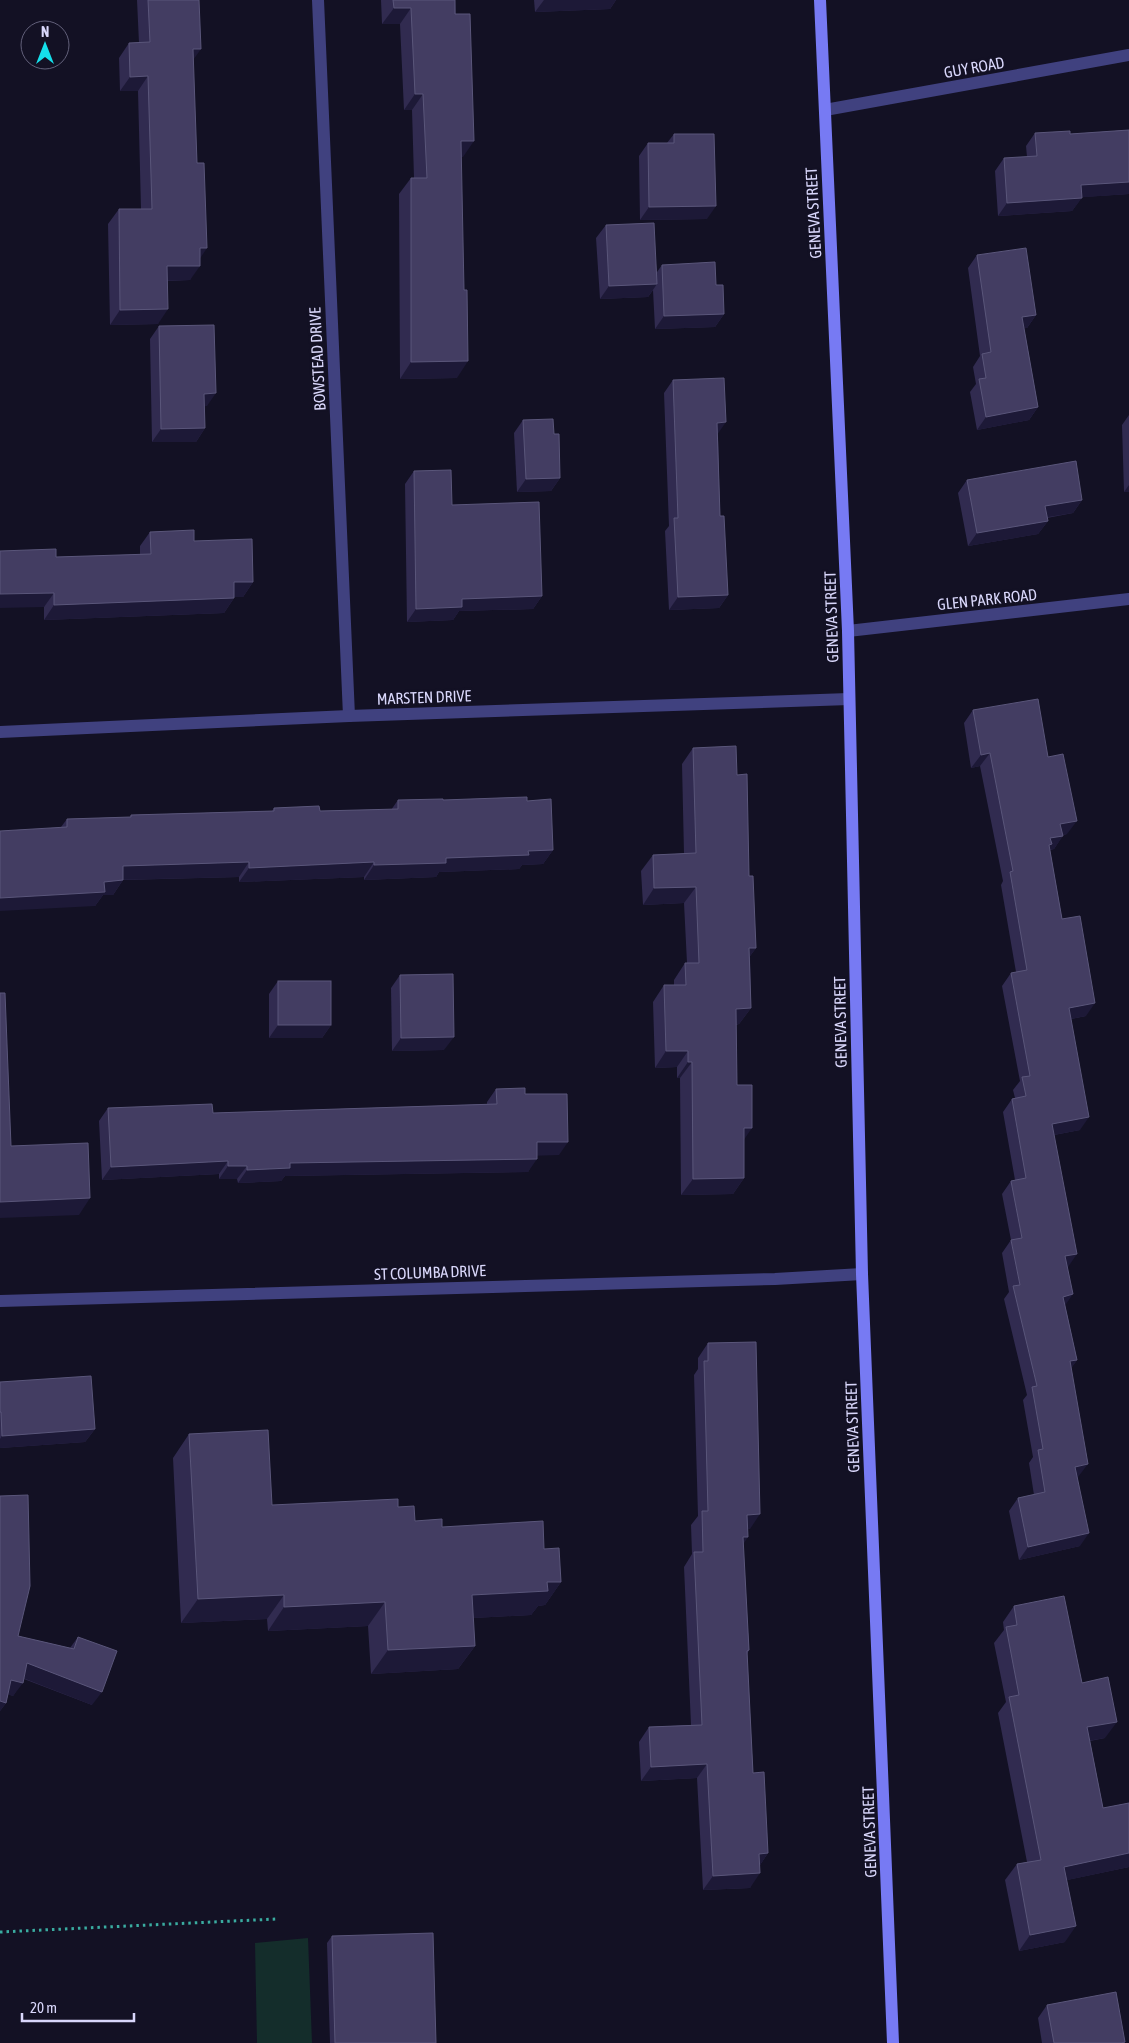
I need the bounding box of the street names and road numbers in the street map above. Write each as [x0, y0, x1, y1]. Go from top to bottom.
street label: GUY ROAD [942, 53, 1006, 81]
street label: GENEVA STREET [802, 167, 824, 259]
street label: BOWSTEAD DRIVE [305, 307, 329, 411]
street label: GENEVA STREET [820, 571, 842, 663]
street label: GLEN PARK ROAD [936, 585, 1038, 613]
street label: MARSTEN DRIVE [376, 686, 472, 708]
street label: GENEVA STREET [830, 976, 850, 1068]
street label: ST COLUMBA DRIVE [374, 1261, 486, 1283]
street label: GENEVA STREET [841, 1381, 863, 1473]
street label: GENEVA STREET [858, 1786, 880, 1878]

